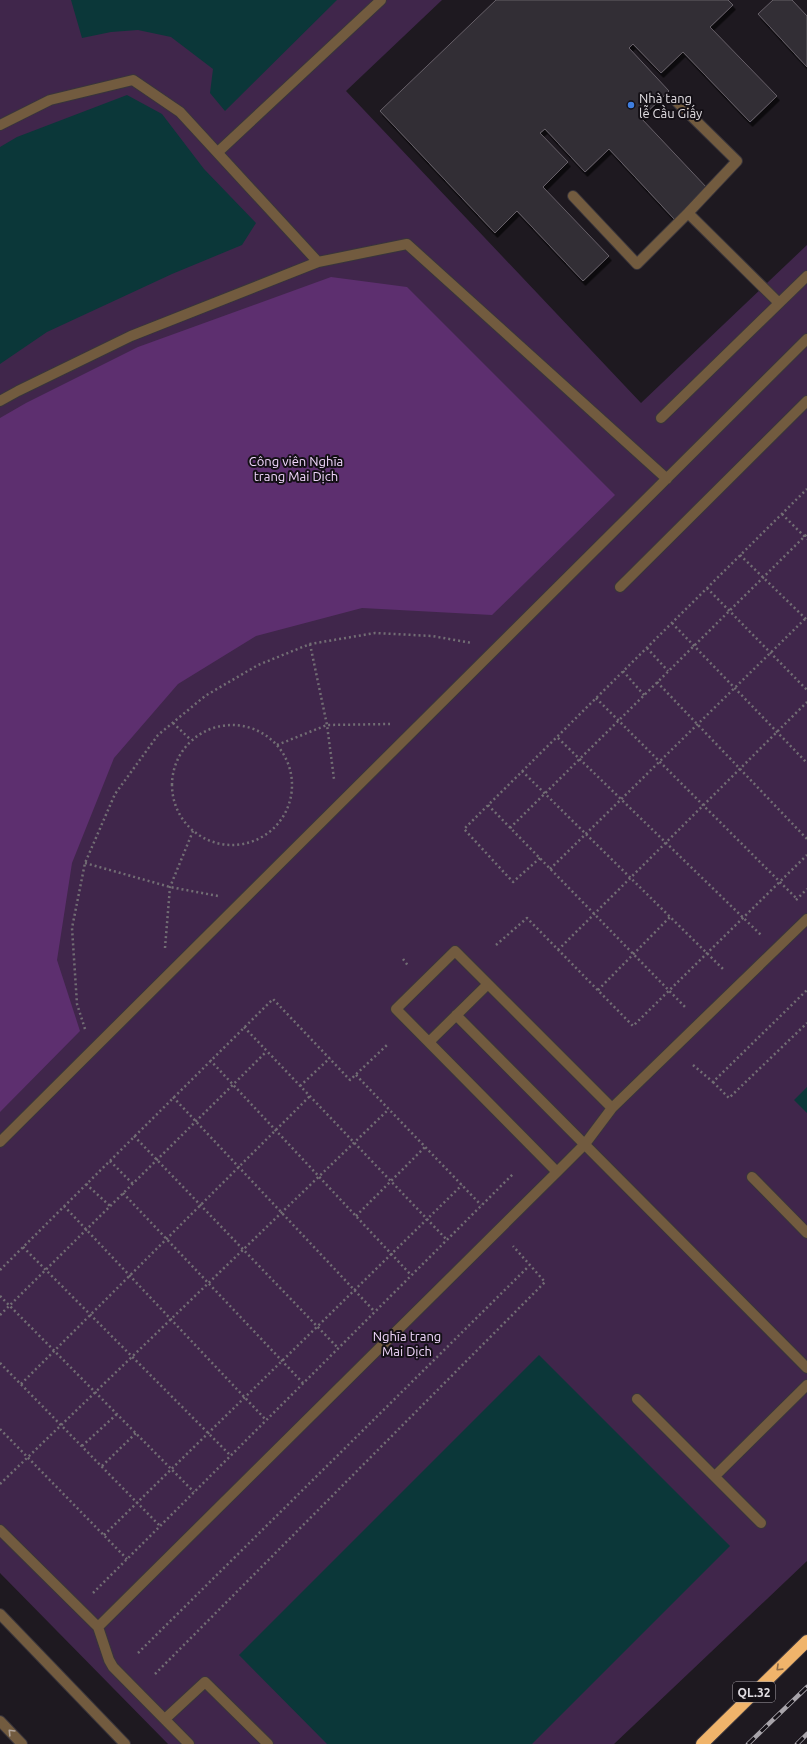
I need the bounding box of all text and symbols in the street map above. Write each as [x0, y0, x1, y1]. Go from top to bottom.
place label: Nhà tang lễ Cầu Giấy [639, 91, 702, 120]
marker: Nhà tang lễ Cầu Giấy [626, 100, 636, 110]
park label: Công viên Nghĩa trang Mai Dịch [249, 454, 343, 484]
park label: Nghĩa trang Mai Dịch [373, 1329, 441, 1359]
one-way arrow [776, 1663, 784, 1671]
road number: QL.32 [733, 1682, 775, 1702]
one-way arrow [8, 1729, 16, 1737]

